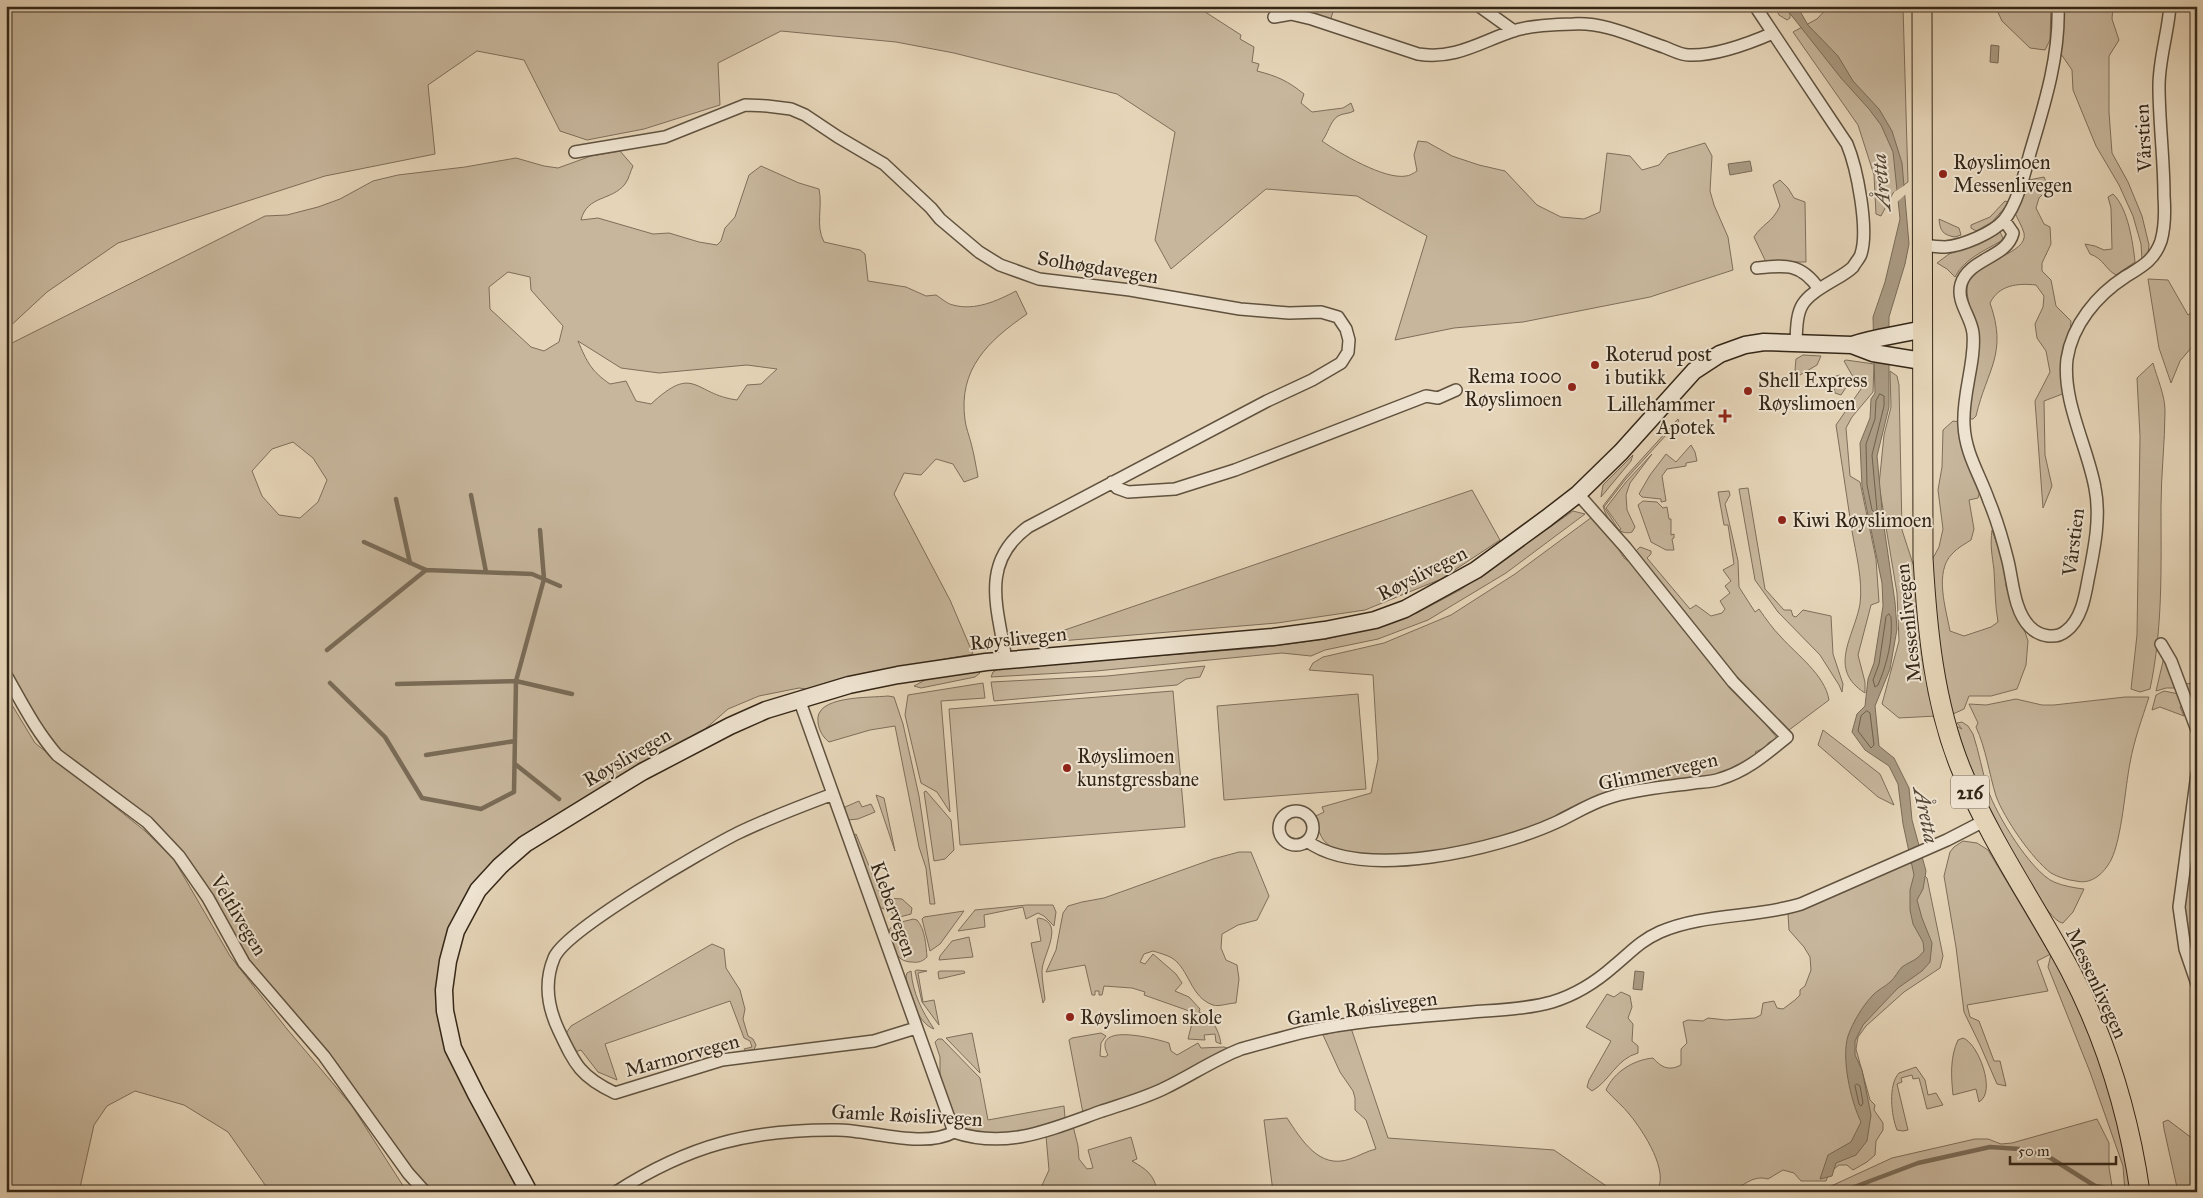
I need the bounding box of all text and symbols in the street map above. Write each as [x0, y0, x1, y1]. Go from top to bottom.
street label: Vårstien [2129, 103, 2157, 174]
place label: Røyslimoen Messenlivegen [1953, 150, 2073, 198]
water label: Åretta [1865, 152, 1897, 214]
marker: Røyslimoen Messenlivegen [1937, 168, 1949, 180]
street label: Solhøgdavegen [1036, 246, 1160, 289]
place label: Roterud post i butikk [1605, 342, 1712, 389]
marker: Roterud post i butikk [1589, 359, 1601, 371]
place label: Rema 1000 Røyslimoen [1464, 364, 1562, 411]
place label: Shell Express Røyslimoen [1758, 368, 1867, 415]
marker: Rema 1000 Røyslimoen [1566, 381, 1578, 393]
marker: Shell Express Røyslimoen [1742, 385, 1754, 397]
place label: Lillehammer Apotek [1607, 392, 1716, 439]
marker: Lillehammer Apotek [1719, 410, 1731, 422]
street label: Vårstien [2057, 506, 2089, 578]
place label: Kiwi Røyslimoen [1792, 508, 1932, 532]
marker: Kiwi Røyslimoen [1776, 514, 1788, 526]
street label: Røyslivegen [1373, 540, 1471, 607]
street label: Messenlivegen [1890, 562, 1927, 684]
street label: Røyslivegen [968, 621, 1068, 656]
street label: Røyslivegen [579, 722, 676, 793]
place label: Røyslimoen kunstgressbane [1077, 744, 1199, 792]
street label: Glimmervegen [1596, 747, 1720, 796]
marker: Røyslimoen kunstgressbane [1061, 762, 1073, 774]
road number: 216 [1951, 776, 1989, 809]
water label: Åretta [1907, 782, 1946, 846]
street label: Klebervegen [865, 858, 922, 961]
street label: Veltlivegen [204, 869, 273, 960]
street label: Messenlivegen [2060, 924, 2133, 1043]
street label: Gamle Røislivegen [1285, 986, 1439, 1031]
place label: Røyslimoen skole [1080, 1005, 1222, 1029]
marker: Røyslimoen skole [1064, 1011, 1076, 1023]
street label: Marmorvegen [622, 1028, 742, 1083]
street label: Gamle Røislivegen [831, 1099, 984, 1132]
scale bar [2010, 1133, 2117, 1165]
text: 50 m [2018, 1142, 2050, 1160]

